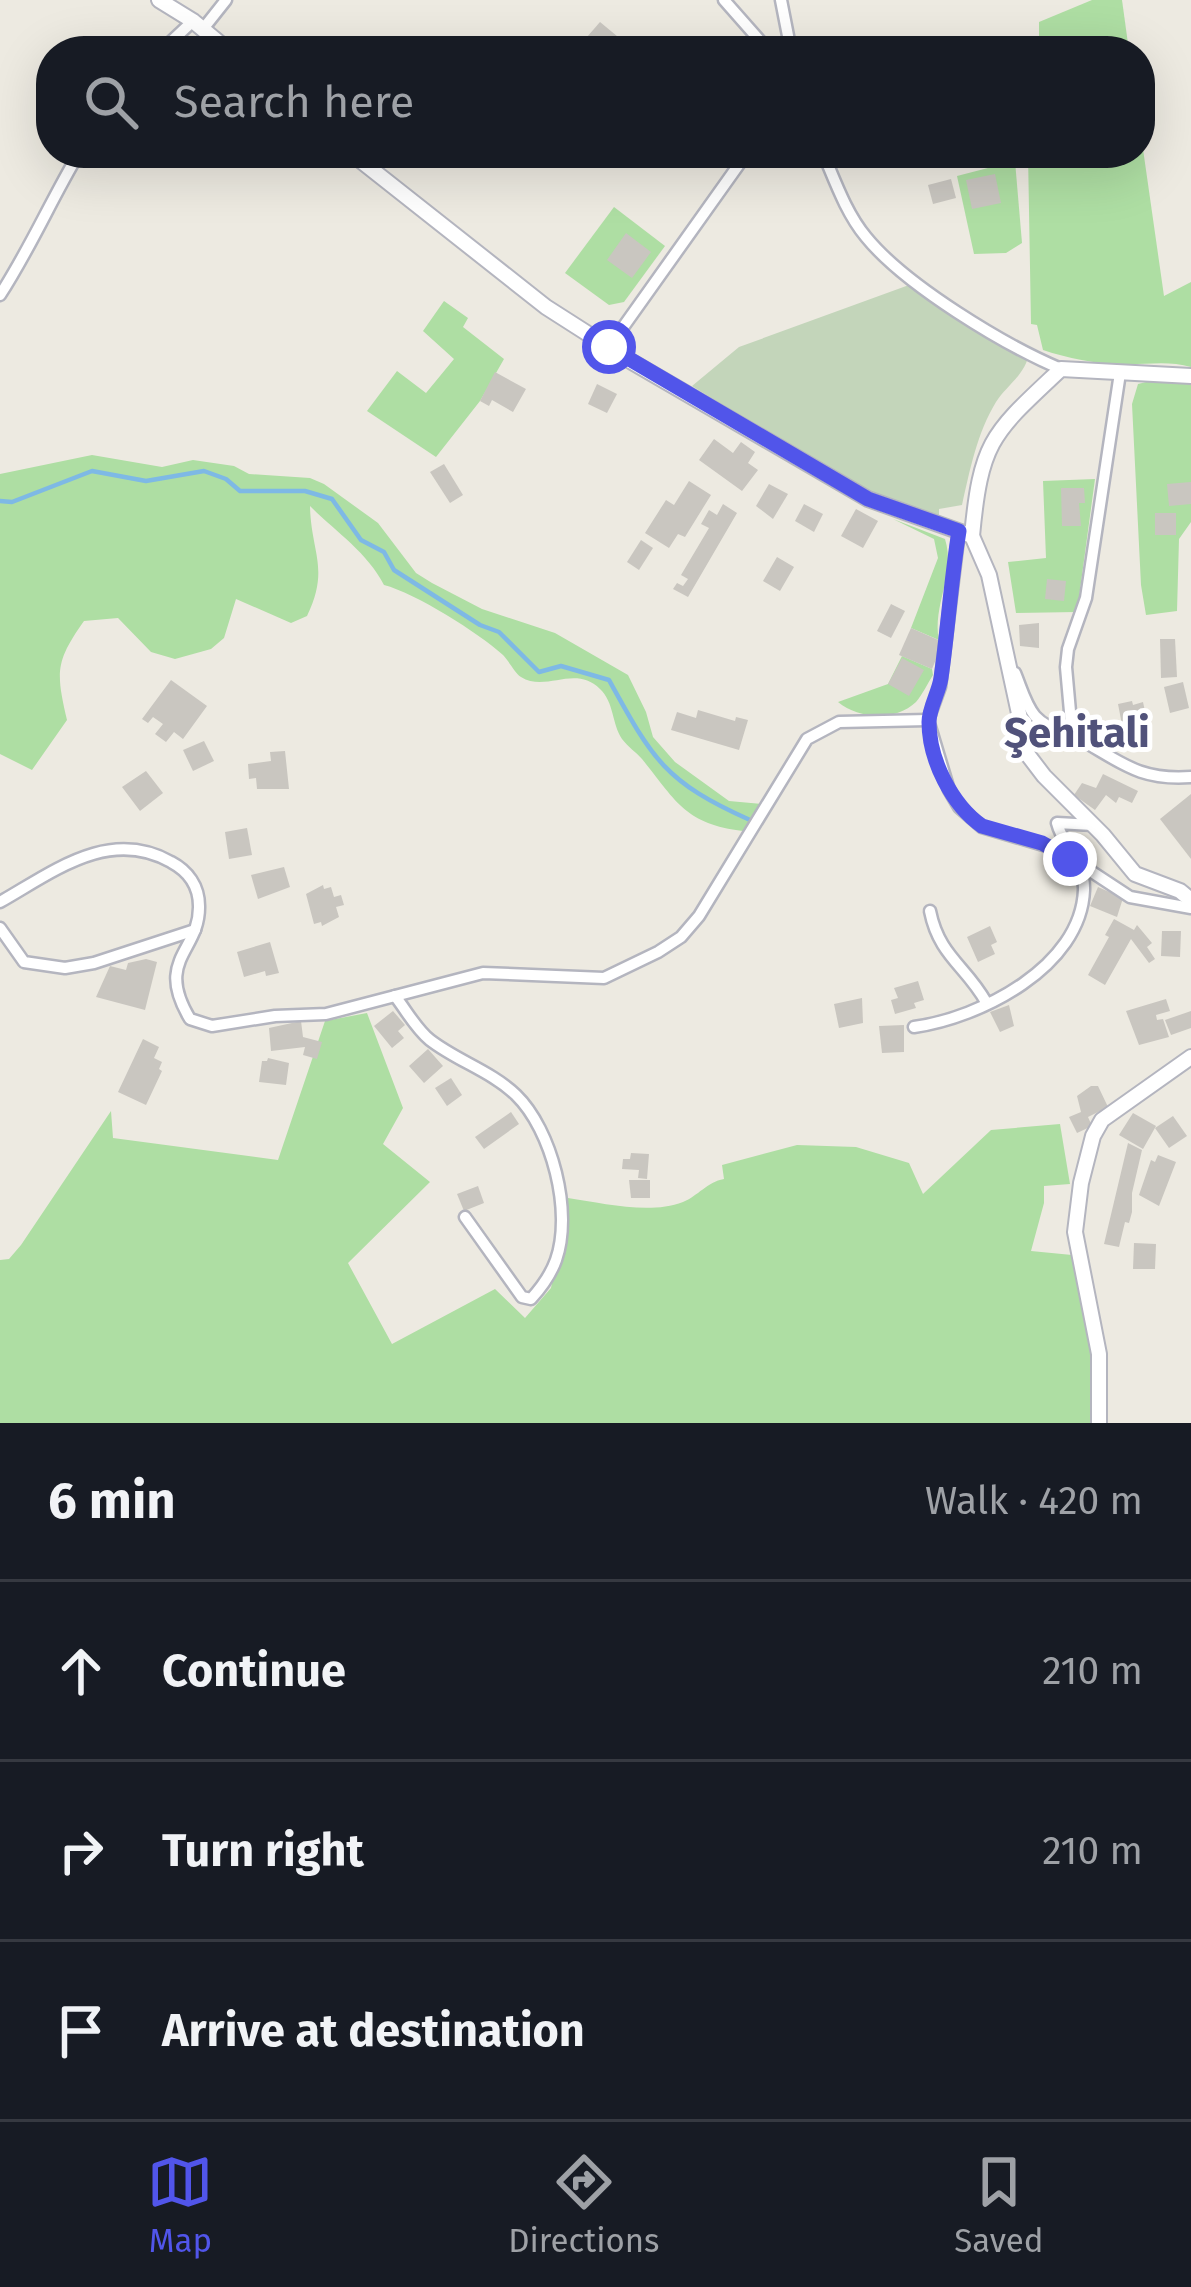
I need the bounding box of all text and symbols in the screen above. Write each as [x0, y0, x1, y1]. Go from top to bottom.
search box [36, 36, 1155, 168]
icon: search [78, 69, 144, 135]
text: Search here [174, 75, 414, 129]
route start [582, 320, 636, 374]
district label: Şehitali [1004, 708, 1150, 758]
route end [1043, 832, 1097, 886]
text: 6 min [48, 1470, 176, 1532]
text: Walk · 420 m [925, 1478, 1143, 1524]
icon: ahead [48, 1638, 114, 1704]
text: Continue [162, 1644, 346, 1698]
text: 210 m [1042, 1648, 1143, 1694]
icon: right [48, 1818, 114, 1884]
text: Turn right [162, 1824, 364, 1878]
text: 210 m [1042, 1828, 1143, 1874]
icon: arrive [48, 1998, 114, 2064]
text: Arrive at destination [162, 2004, 585, 2058]
tab: Map [147, 2149, 213, 2261]
tab: Directions [508, 2149, 660, 2261]
tab: Saved [954, 2149, 1044, 2261]

